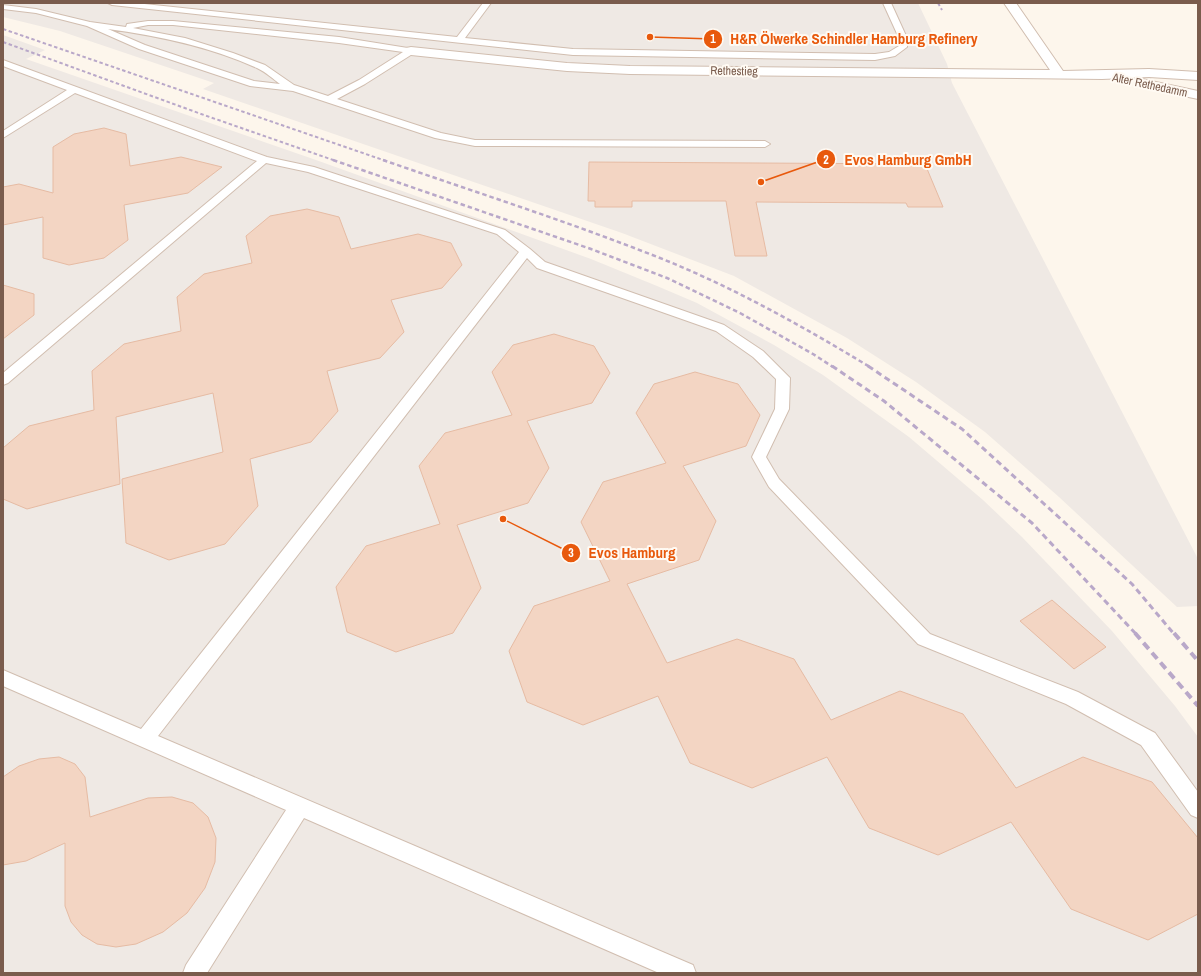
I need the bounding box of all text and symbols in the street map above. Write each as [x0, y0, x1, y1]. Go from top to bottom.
callout: H&R Ölwerke Schindler Hamburg Refinery [703, 26, 986, 53]
text: H&R Ölwerke Schindler Hamburg Refinery [730, 28, 978, 49]
text: 1 [710, 31, 716, 47]
street label: Rethestieg [710, 63, 758, 79]
street label: Alter Rethedamm [1110, 69, 1189, 101]
callout: Evos Hamburg GmbH [816, 146, 979, 173]
text: Evos Hamburg GmbH [844, 149, 972, 170]
text: 2 [823, 152, 829, 168]
callout: Evos Hamburg [561, 540, 684, 567]
text: Evos Hamburg [589, 542, 676, 563]
text: 3 [568, 545, 574, 561]

